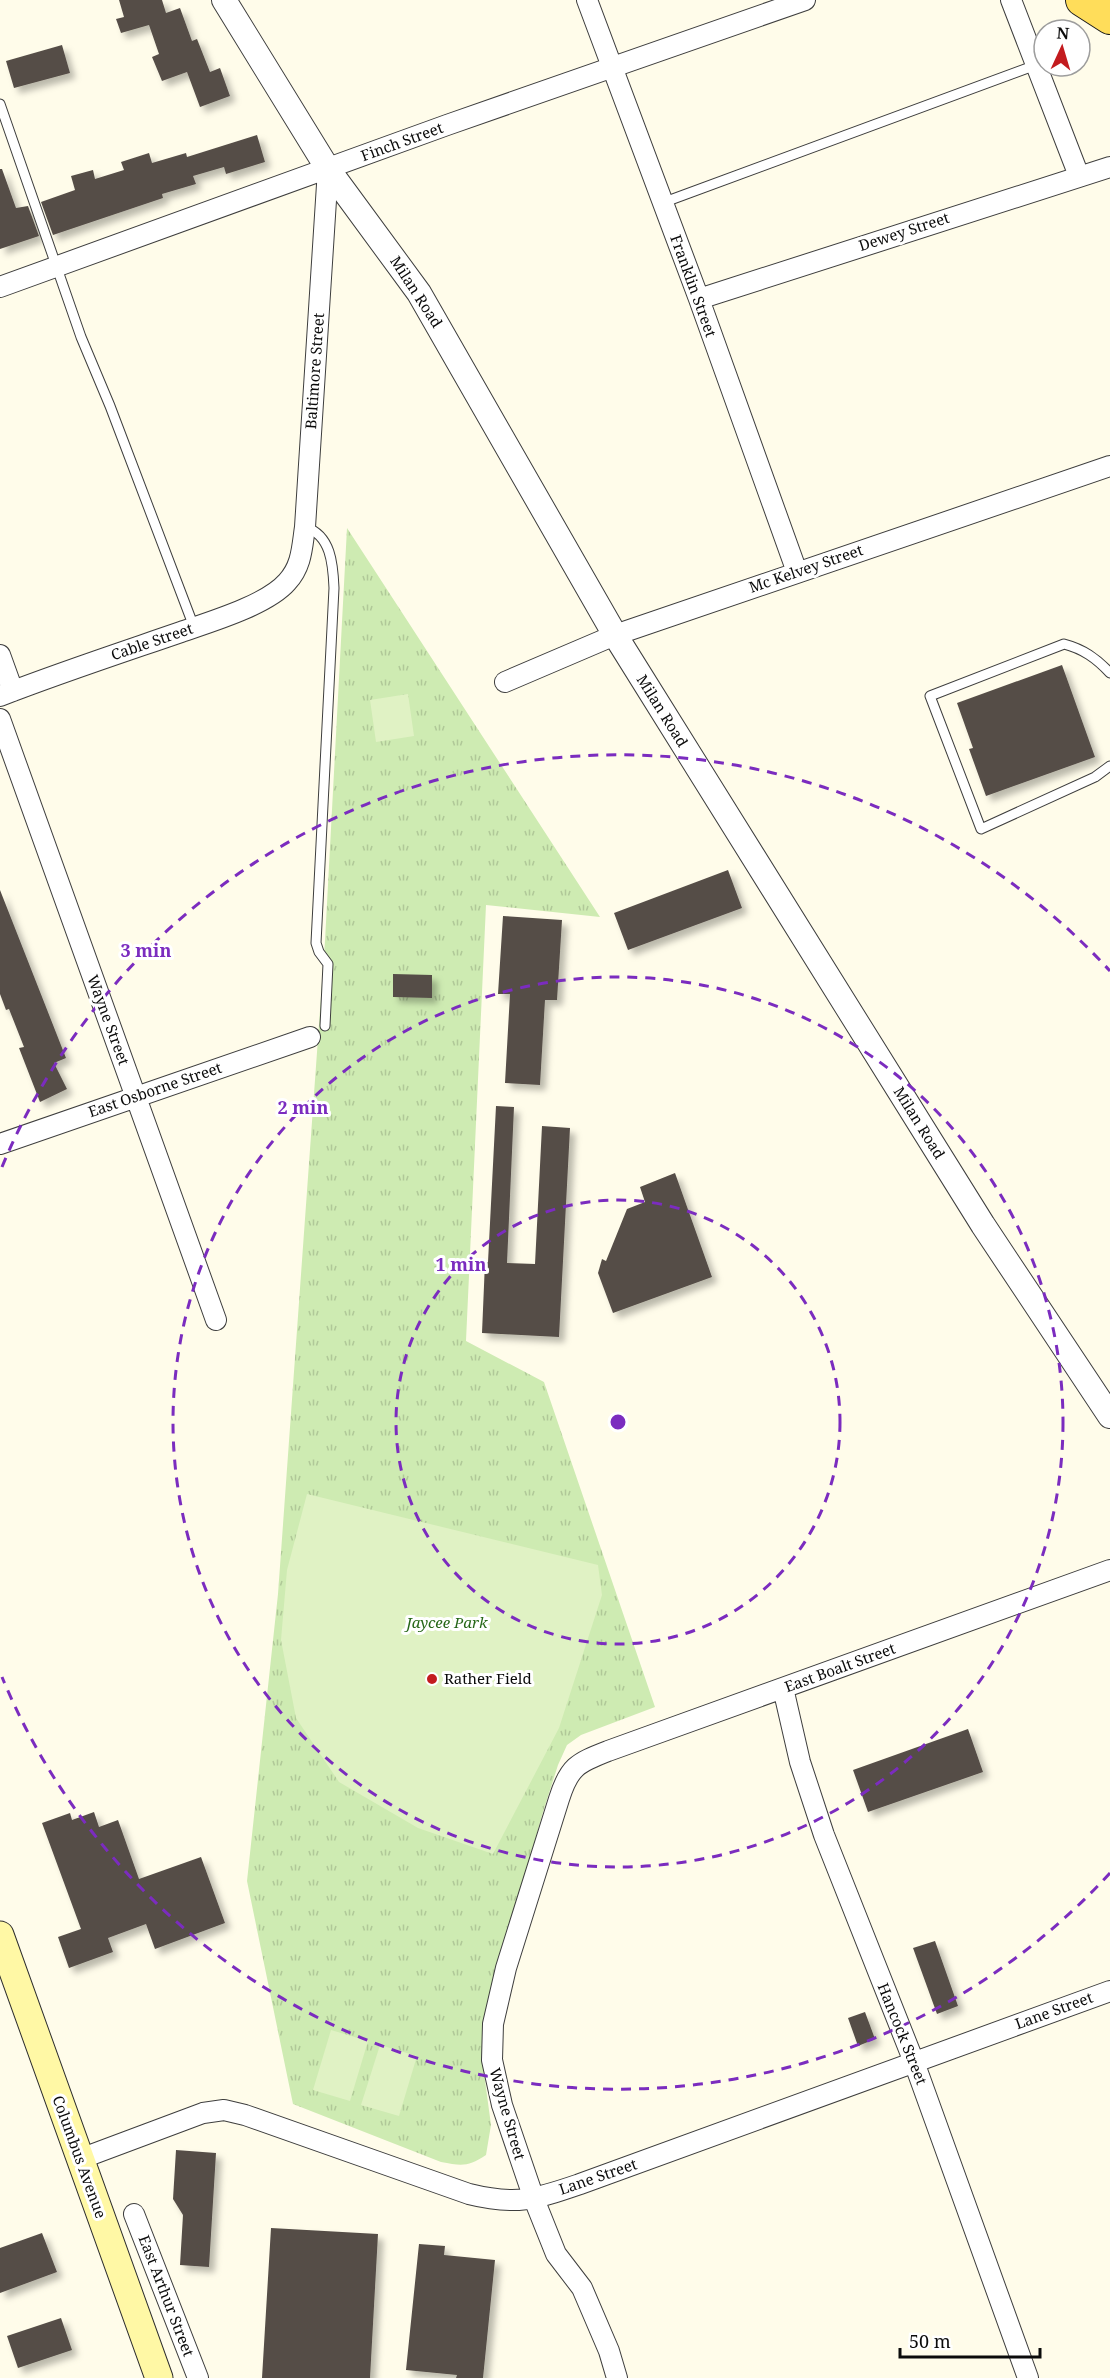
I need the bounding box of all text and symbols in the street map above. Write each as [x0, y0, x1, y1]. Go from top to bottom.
north arrow [1032, 18, 1092, 78]
text: N [1056, 22, 1070, 44]
street label: Finch Street [358, 117, 445, 165]
street label: Dewey Street [856, 207, 952, 255]
street label: Franklin Street [666, 232, 722, 340]
street label: Milan Road [386, 252, 447, 331]
street label: Baltimore Street [300, 312, 328, 430]
street label: Mc Kelvey Street [746, 539, 865, 597]
street label: Cable Street [108, 618, 195, 664]
street label: Milan Road [633, 671, 693, 750]
text: 3 min [121, 938, 171, 962]
street label: Wayne Street [83, 972, 135, 1068]
street label: East Osborne Street [85, 1057, 224, 1121]
street label: Milan Road [890, 1083, 950, 1162]
text: 2 min [278, 1095, 328, 1119]
text: 1 min [436, 1252, 486, 1276]
centre of rings [608, 1412, 628, 1432]
park label: Jaycee Park [403, 1612, 488, 1632]
street label: East Boalt Street [782, 1638, 898, 1696]
place label: Rather Field [444, 1668, 532, 1688]
marker: Rather Field [425, 1672, 439, 1686]
street label: Hancock Street [873, 1980, 932, 2087]
street label: Lane Street [1012, 1987, 1095, 2033]
street label: Wayne Street [485, 2065, 531, 2162]
street label: Columbus Avenue [48, 2093, 111, 2221]
street label: Lane Street [556, 2153, 639, 2199]
street label: East Arthur Street [135, 2232, 199, 2359]
scale bar [900, 2321, 1040, 2359]
text: 50 m [909, 2329, 951, 2353]

